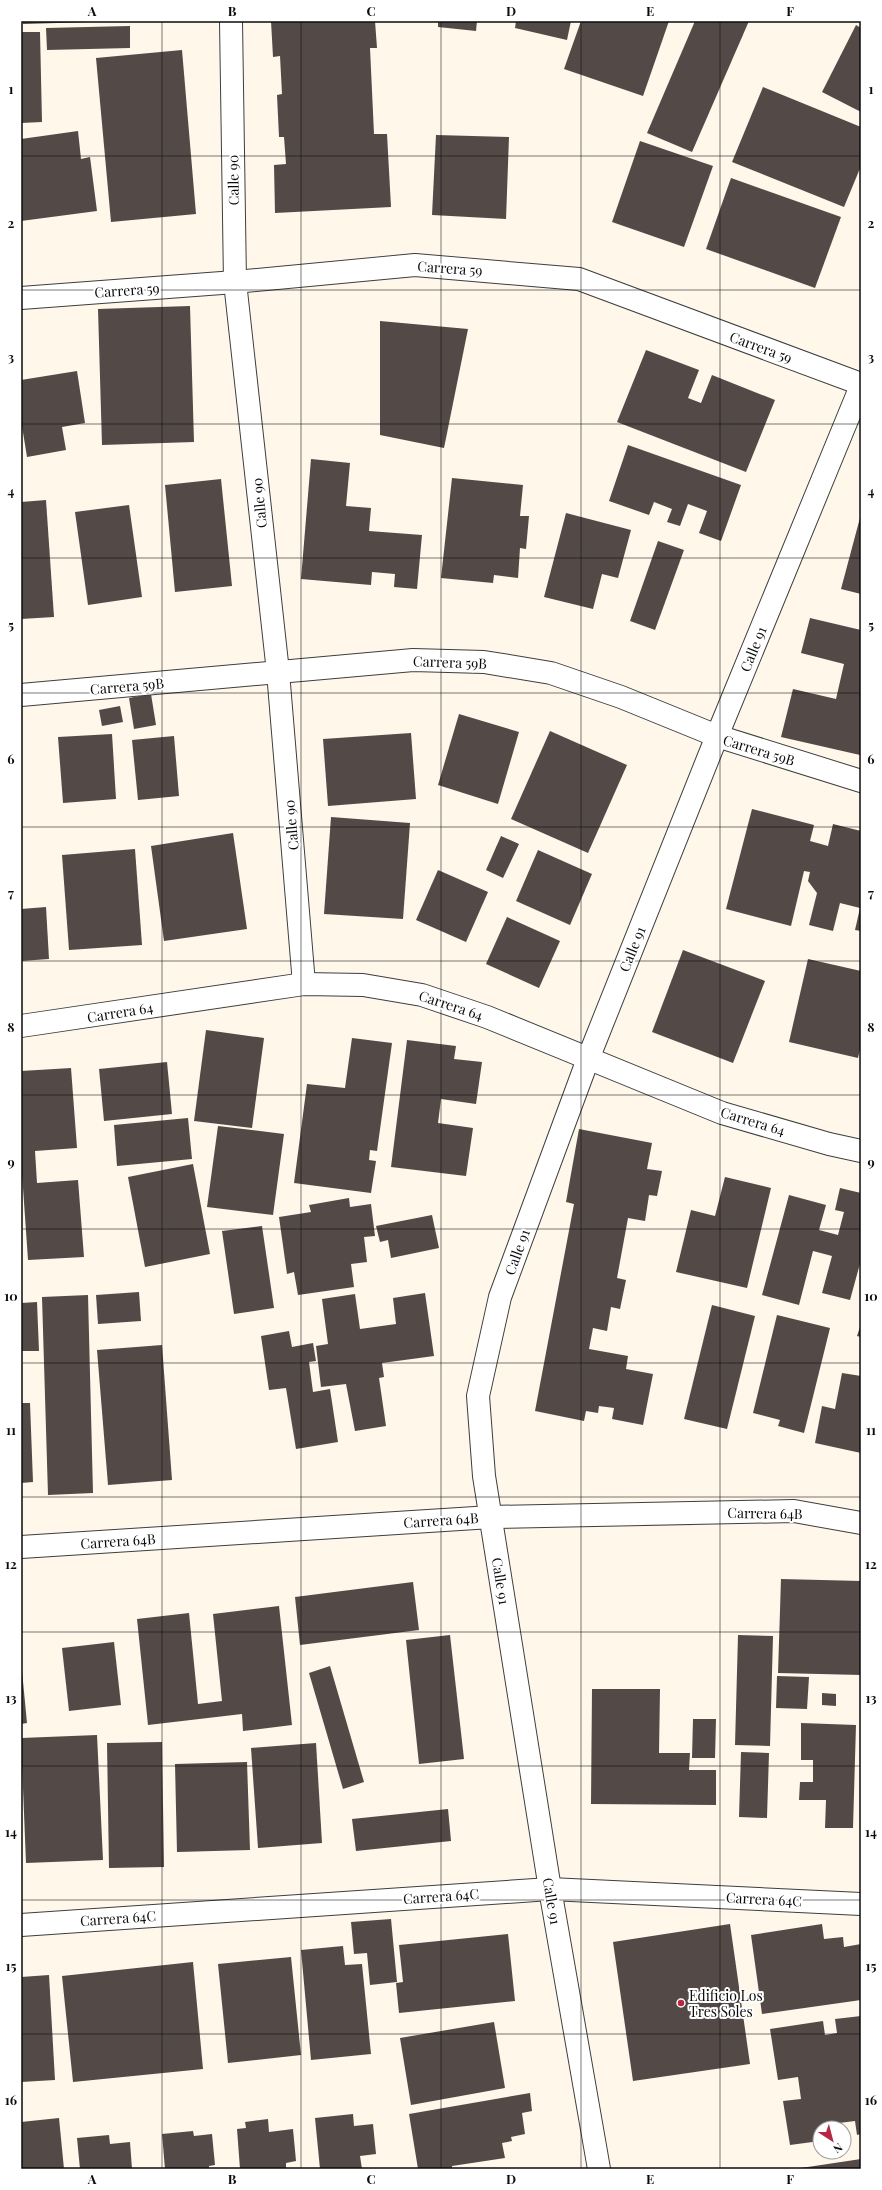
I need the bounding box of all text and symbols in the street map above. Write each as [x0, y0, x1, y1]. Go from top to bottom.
text: A [87, 2, 97, 19]
text: B [228, 2, 237, 19]
text: C [366, 2, 376, 19]
text: D [506, 2, 516, 19]
text: E [646, 2, 654, 19]
text: F [786, 2, 794, 19]
text: 1 [9, 80, 14, 97]
text: 1 [869, 80, 874, 97]
street label: Calle 90 [223, 155, 243, 205]
text: 2 [8, 214, 15, 231]
text: 2 [868, 214, 875, 231]
street label: Carrera 59 [417, 256, 483, 280]
street label: Carrera 59 [94, 278, 160, 302]
street label: Carrera 59 [727, 327, 795, 367]
text: 3 [8, 348, 14, 365]
text: 3 [868, 348, 874, 365]
street label: Calle 90 [247, 477, 271, 529]
text: 4 [8, 482, 15, 499]
text: 4 [868, 482, 875, 499]
text: 5 [8, 616, 14, 633]
text: 5 [868, 616, 874, 633]
street label: Calle 91 [735, 623, 771, 675]
street label: Carrera 59B [413, 651, 488, 673]
street label: Carrera 59B [89, 673, 165, 699]
street label: Carrera 59B [721, 730, 797, 770]
text: 6 [7, 750, 15, 767]
text: 6 [867, 750, 875, 767]
street label: Calle 90 [279, 799, 303, 851]
text: 7 [8, 884, 14, 901]
text: 7 [868, 884, 874, 901]
street label: Calle 91 [614, 923, 650, 975]
street label: Carrera 64 [416, 986, 486, 1024]
street label: Carrera 64 [86, 997, 154, 1027]
text: 8 [7, 1018, 15, 1035]
text: 8 [867, 1018, 875, 1035]
street label: Carrera 64 [718, 1102, 788, 1140]
text: 9 [7, 1153, 15, 1170]
text: 9 [867, 1153, 875, 1170]
street label: Calle 91 [500, 1226, 534, 1278]
text: 10 [4, 1287, 18, 1304]
text: 10 [864, 1287, 878, 1304]
text: 11 [6, 1421, 16, 1438]
text: 11 [866, 1421, 876, 1438]
street label: Carrera 64B [727, 1503, 803, 1523]
street label: Carrera 64B [403, 1508, 479, 1532]
street label: Carrera 64B [80, 1529, 156, 1553]
text: 12 [5, 1555, 17, 1572]
text: 12 [865, 1555, 877, 1572]
street label: Calle 91 [488, 1556, 514, 1606]
text: 13 [5, 1689, 17, 1706]
text: 13 [865, 1689, 877, 1706]
text: 14 [5, 1823, 17, 1840]
text: 14 [865, 1823, 877, 1840]
street label: Calle 91 [539, 1876, 565, 1926]
street label: Carrera 64C [402, 1884, 480, 1908]
street label: Carrera 64C [725, 1888, 803, 1910]
street label: Carrera 64C [79, 1906, 157, 1930]
text: 15 [6, 1957, 16, 1974]
text: 15 [866, 1957, 876, 1974]
place label: Edificio Los Tres Soles [689, 1986, 763, 2021]
marker: Edificio Los Tres Soles [676, 1998, 686, 2008]
text: 16 [5, 2091, 17, 2108]
text: 16 [865, 2091, 877, 2108]
north arrow [812, 2120, 852, 2160]
text: N [831, 2140, 846, 2157]
text: A [87, 2170, 97, 2187]
text: B [228, 2170, 237, 2187]
text: C [366, 2170, 376, 2187]
text: D [506, 2170, 516, 2187]
text: E [646, 2170, 654, 2187]
text: F [786, 2170, 794, 2187]

